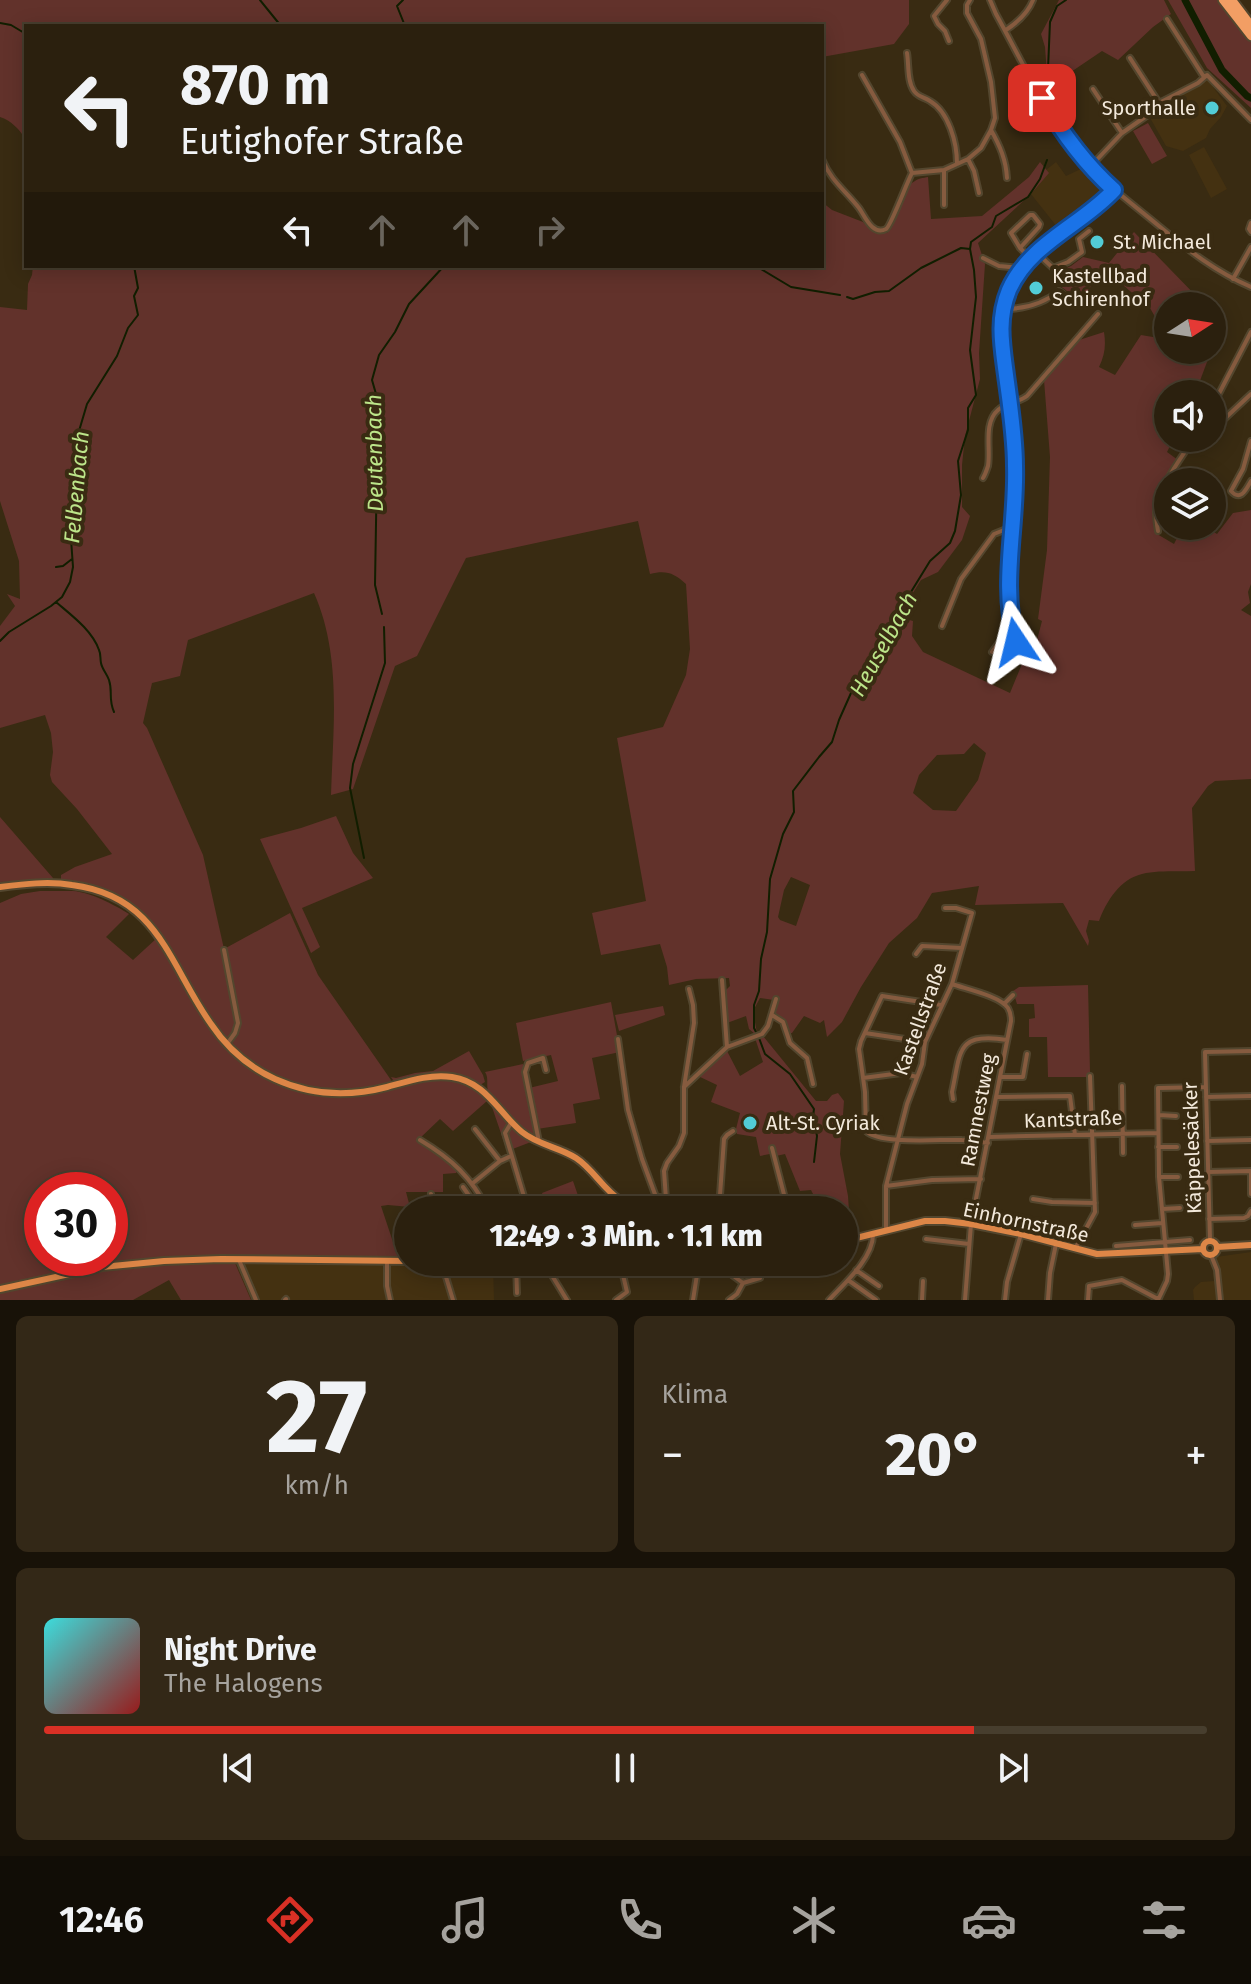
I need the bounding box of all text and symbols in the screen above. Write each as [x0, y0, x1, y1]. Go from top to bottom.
text: 870 m [180, 52, 331, 119]
icon: left [48, 56, 152, 160]
pin [1008, 64, 1076, 132]
icon: arrive [1020, 76, 1064, 120]
place label: Sporthalle [1102, 96, 1196, 120]
marker: Sporthalle [1203, 99, 1221, 117]
text: Eutighofer Straße [180, 120, 464, 164]
icon: left [276, 208, 320, 252]
icon: ahead [360, 208, 404, 252]
icon: ahead [444, 208, 488, 252]
icon: right [528, 208, 572, 252]
place label: St. Michael [1113, 230, 1212, 254]
marker: St. Michael [1088, 233, 1106, 251]
place label: Kastellbad Schirenhof [1052, 264, 1151, 311]
marker: Kastellbad Schirenhof [1027, 279, 1045, 297]
north arrow [1154, 292, 1226, 364]
map controls [1154, 292, 1226, 540]
button: sound [1154, 380, 1226, 452]
water label: Deutenbach [360, 394, 389, 512]
water label: Felbenbach [58, 430, 95, 544]
button: layers [1154, 468, 1226, 540]
water label: Heuselbach [844, 587, 923, 701]
position arrow [974, 600, 1058, 684]
street label: Kastellstraße [888, 959, 952, 1079]
street label: Ramnestweg [955, 1051, 1001, 1169]
street label: Käppelesäcker [1178, 1081, 1206, 1214]
street label: Kantstraße [1023, 1105, 1123, 1133]
place label: Alt-St. Cyriak [766, 1111, 881, 1135]
marker: Alt-St. Cyriak [741, 1114, 759, 1132]
speed limit sign: 30 [24, 1172, 128, 1276]
street label: Einhornstraße [961, 1197, 1091, 1247]
text: 12:49 · 3 Min. · 1.1 km [489, 1218, 763, 1254]
text: 27 [266, 1355, 367, 1480]
text: Klima [662, 1379, 728, 1410]
text: 20° [885, 1419, 983, 1491]
text: − [662, 1429, 684, 1482]
text: + [1185, 1429, 1207, 1482]
text: km/h [285, 1470, 349, 1501]
text: Night Drive [164, 1632, 317, 1668]
text: The Halogens [164, 1668, 323, 1699]
icon: previous [216, 1746, 260, 1790]
icon: pause [603, 1746, 647, 1790]
icon: next [991, 1746, 1035, 1790]
icon: directions [262, 1892, 318, 1948]
icon: music [437, 1892, 493, 1948]
icon: phone [612, 1892, 668, 1948]
icon: climate [786, 1892, 842, 1948]
icon: car [961, 1892, 1017, 1948]
icon: filters [1136, 1892, 1192, 1948]
text: 12:46 [59, 1898, 144, 1942]

